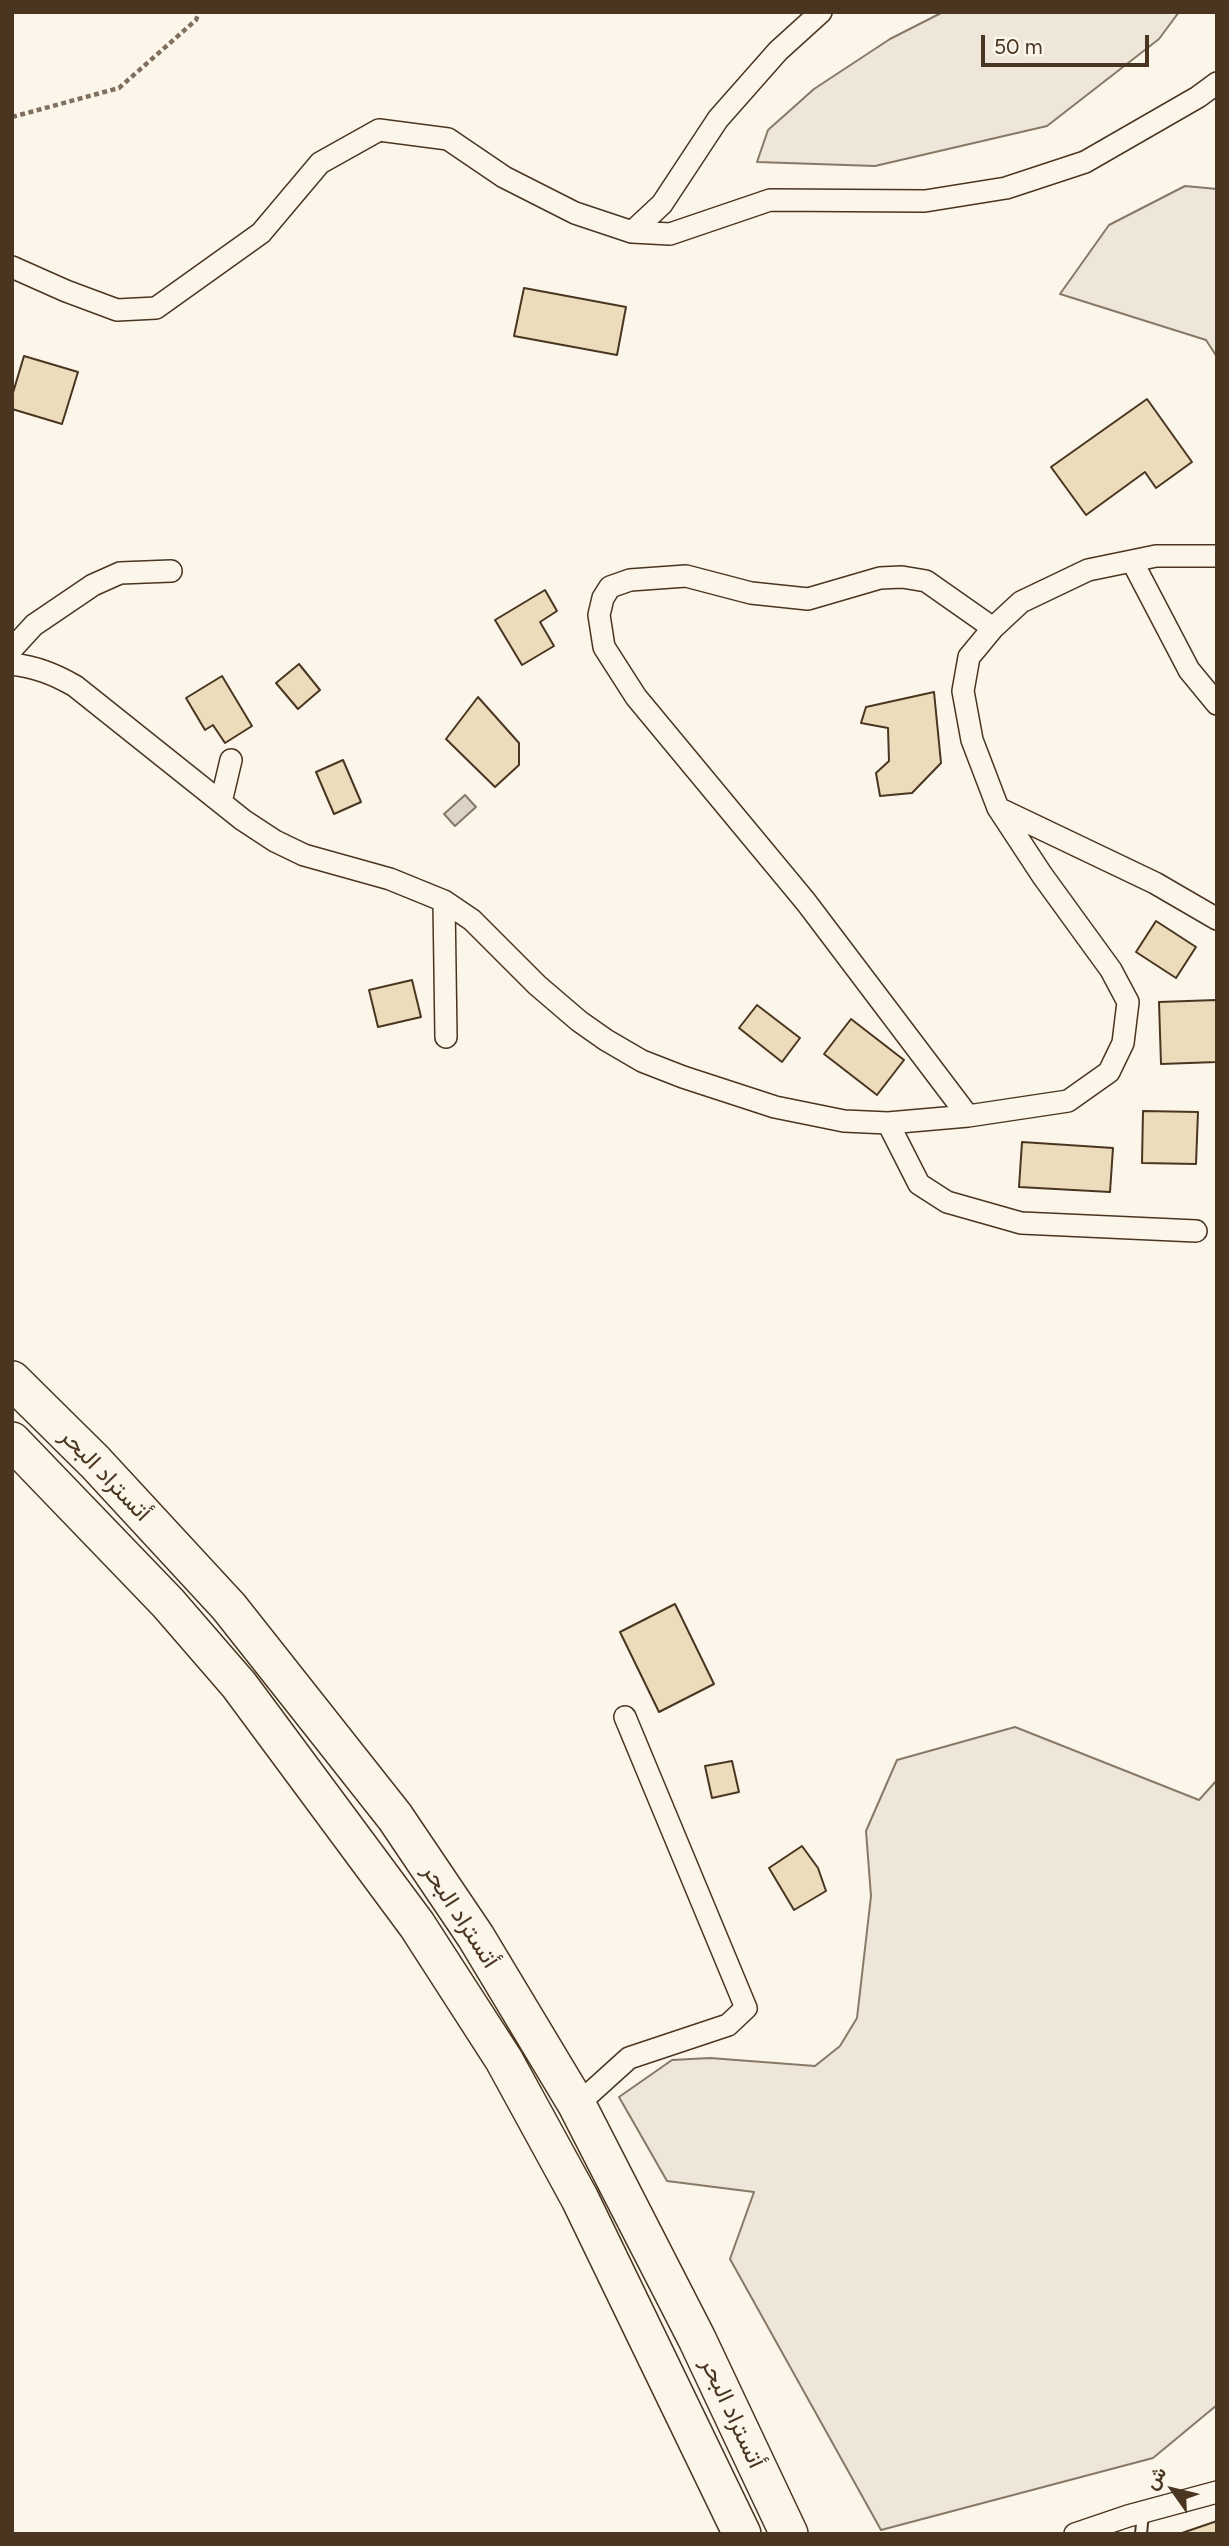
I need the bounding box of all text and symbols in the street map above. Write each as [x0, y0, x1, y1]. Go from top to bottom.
scale bar [984, 21, 1152, 65]
text: 50 m [994, 34, 1043, 59]
street label: أتستراد البحر [53, 1422, 157, 1528]
street label: أتستراد البحر [416, 1858, 504, 1974]
street label: أتستراد البحر [694, 2353, 770, 2473]
north arrow [1138, 2455, 1208, 2525]
text: ش [1139, 2462, 1171, 2494]

